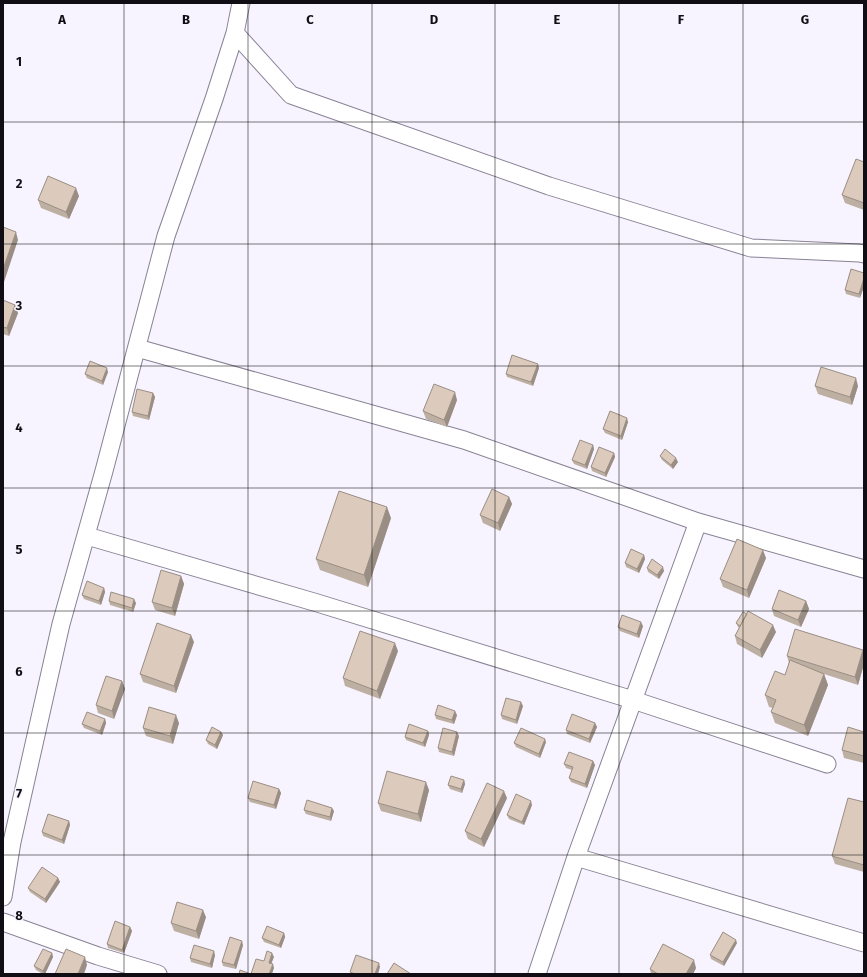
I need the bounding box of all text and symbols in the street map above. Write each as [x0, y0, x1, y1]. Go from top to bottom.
text: A [57, 12, 66, 27]
text: B [182, 12, 190, 27]
text: C [306, 12, 314, 27]
text: D [430, 12, 439, 27]
text: E [554, 12, 561, 27]
text: F [678, 12, 685, 27]
text: G [801, 12, 809, 27]
text: 1 [16, 54, 22, 69]
text: 2 [16, 176, 23, 191]
text: 3 [15, 298, 23, 313]
text: 4 [15, 420, 23, 435]
text: 5 [16, 542, 23, 557]
text: 6 [15, 664, 23, 679]
text: 7 [16, 786, 22, 801]
text: 8 [15, 908, 23, 923]

